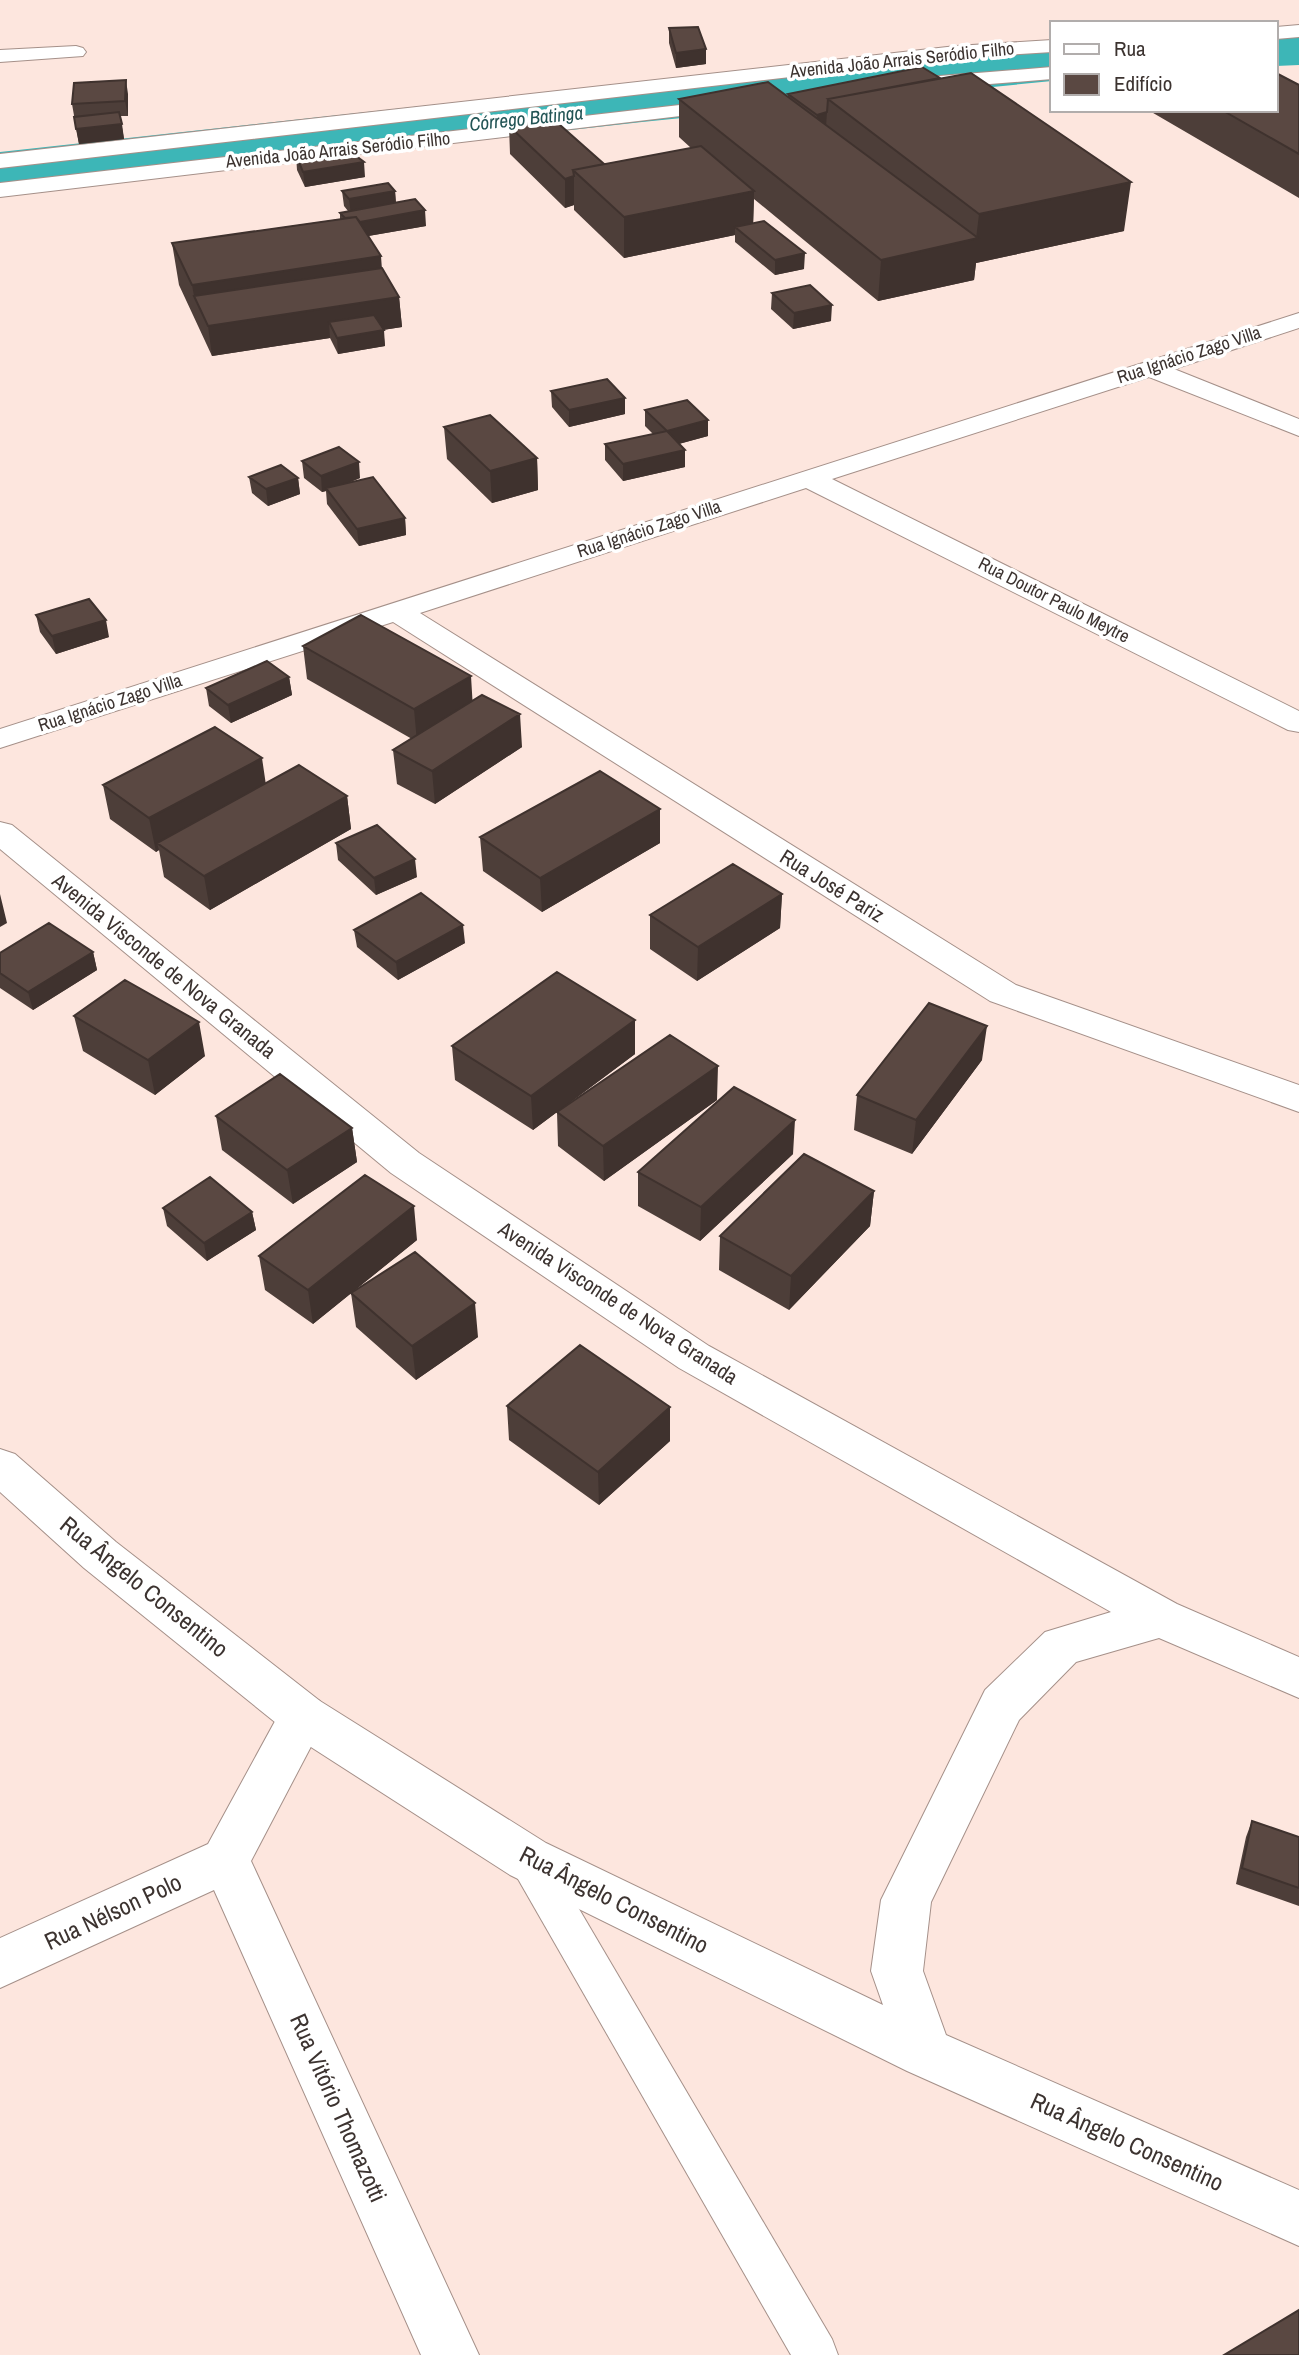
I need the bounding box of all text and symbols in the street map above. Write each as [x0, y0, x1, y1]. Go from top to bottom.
legend [1050, 21, 1278, 112]
text: Rua [1114, 34, 1146, 63]
street label: Avenida João Arrais Seródio Filho [788, 35, 1015, 84]
text: Edifício [1114, 69, 1172, 98]
water label: Córrego Batinga [468, 99, 585, 137]
street label: Avenida João Arrais Seródio Filho [224, 125, 451, 174]
street label: Rua Ignácio Zago Villa [1114, 319, 1264, 390]
street label: Rua Ignácio Zago Villa [574, 493, 724, 564]
street label: Rua Doutor Paulo Meytre [974, 551, 1134, 648]
street label: Rua Ignácio Zago Villa [35, 667, 185, 738]
street label: Rua José Pariz [775, 842, 890, 929]
street label: Avenida Visconde de Nova Granada [46, 866, 283, 1065]
street label: Avenida Visconde de Nova Granada [492, 1214, 744, 1391]
street label: Rua Ângelo Consentino [54, 1508, 235, 1664]
street label: Rua Ângelo Consentino [515, 1838, 714, 1961]
street label: Rua Nélson Polo [39, 1865, 186, 1957]
street label: Rua Vitório Thomazotti [283, 2008, 395, 2207]
street label: Rua Ângelo Consentino [1026, 2084, 1229, 2198]

